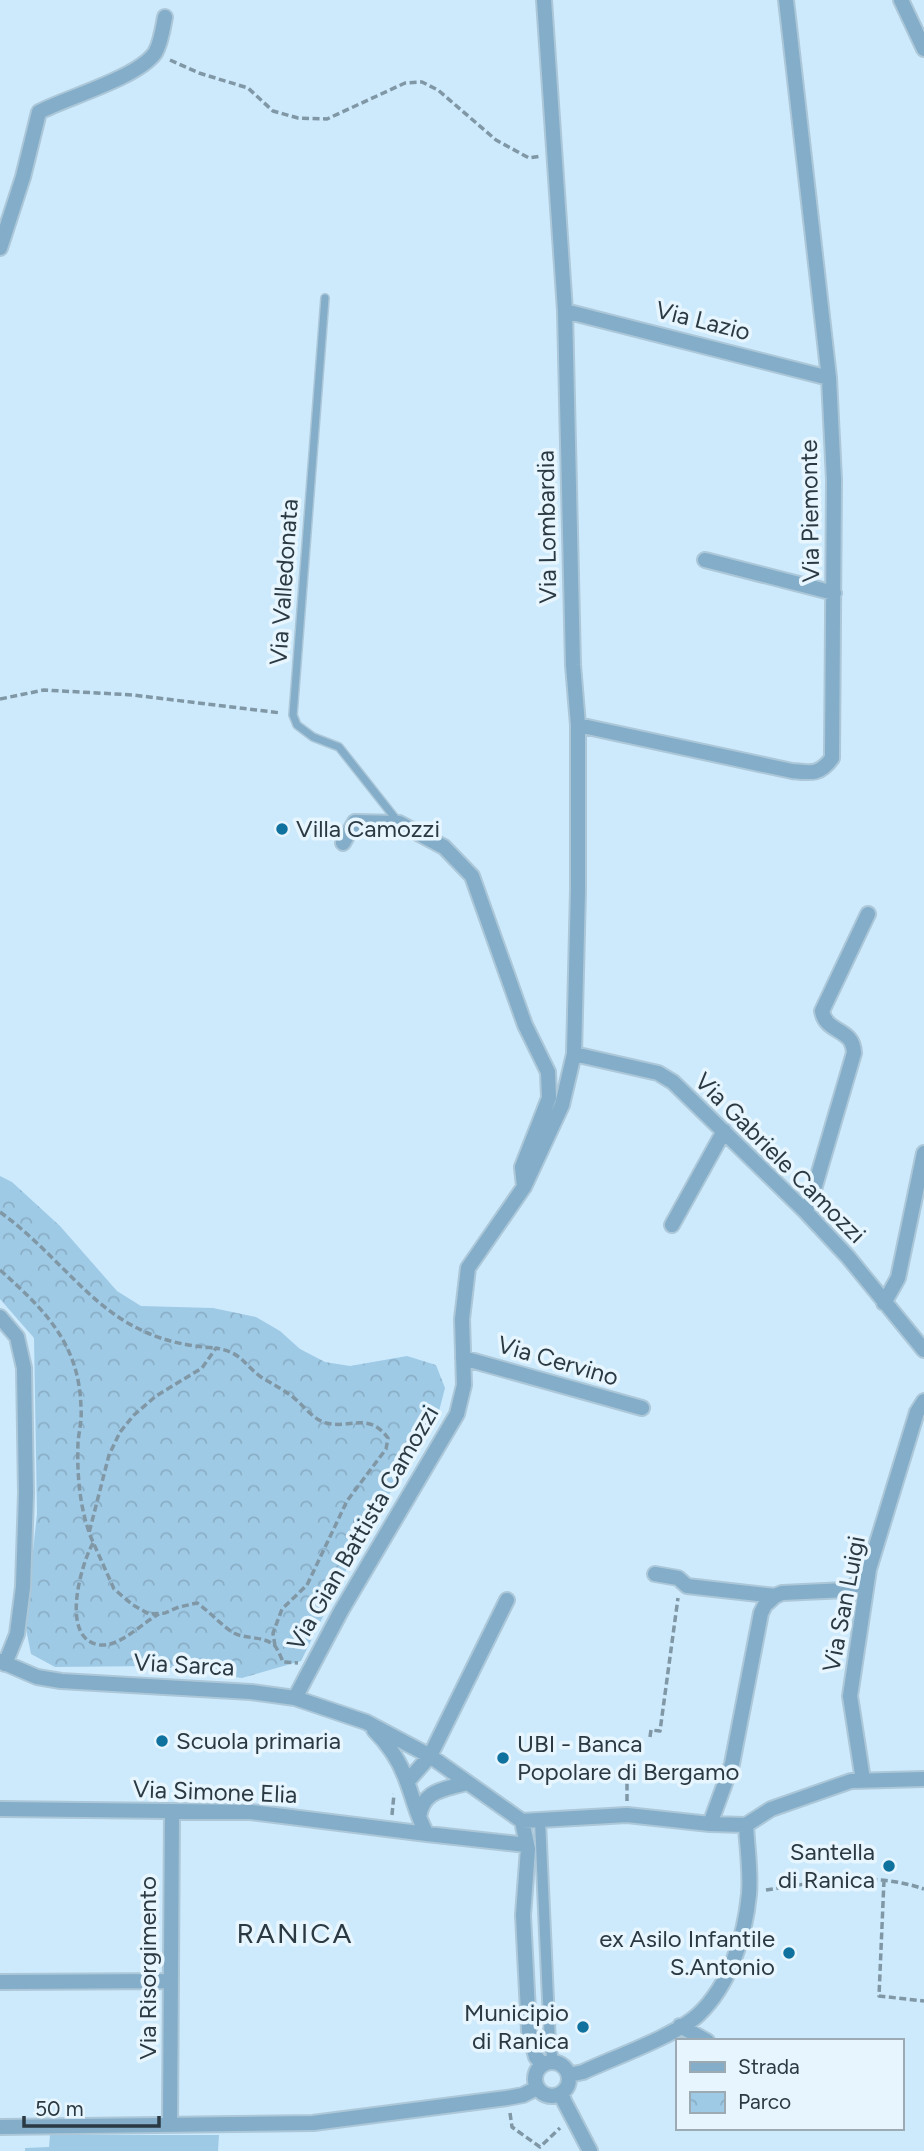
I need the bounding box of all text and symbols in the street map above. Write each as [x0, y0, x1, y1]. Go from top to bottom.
street label: Via Lazio [653, 295, 753, 346]
street label: Via Piemonte [794, 439, 825, 583]
street label: Via Lombardia [531, 450, 562, 604]
street label: Via Valledonata [263, 498, 304, 666]
place label: Villa Camozzi [296, 814, 440, 843]
marker: Villa Camozzi [274, 821, 290, 837]
street label: Via Gabriele Camozzi [689, 1066, 872, 1249]
street label: Via Cervino [494, 1329, 622, 1392]
street label: Via Gian Battista Camozzi [281, 1400, 445, 1655]
street label: Via San Luigi [816, 1534, 871, 1674]
street label: Via Sarca [133, 1647, 235, 1682]
place label: Scuola primaria [176, 1726, 341, 1755]
place label: UBI - Banca Popolare di Bergamo [517, 1729, 739, 1786]
marker: Scuola primaria [154, 1733, 170, 1749]
marker: UBI - Banca Popolare di Bergamo [495, 1750, 511, 1766]
street label: Via Simone Elia [132, 1774, 298, 1809]
place label: Santella di Ranica [778, 1837, 875, 1894]
marker: Santella di Ranica [881, 1858, 897, 1874]
street label: Via Risorgimento [133, 1876, 162, 2060]
district label: RANICA [237, 1916, 353, 1950]
place label: ex Asilo Infantile S.Antonio [599, 1924, 775, 1981]
marker: ex Asilo Infantile S.Antonio [781, 1945, 797, 1961]
place label: Municipio di Ranica [464, 1998, 569, 2055]
marker: Municipio di Ranica [575, 2019, 591, 2035]
legend [676, 2039, 903, 2130]
text: Strada [738, 2054, 800, 2079]
scale bar [24, 2084, 159, 2128]
text: Parco [738, 2089, 791, 2114]
text: 50 m [35, 2096, 84, 2121]

